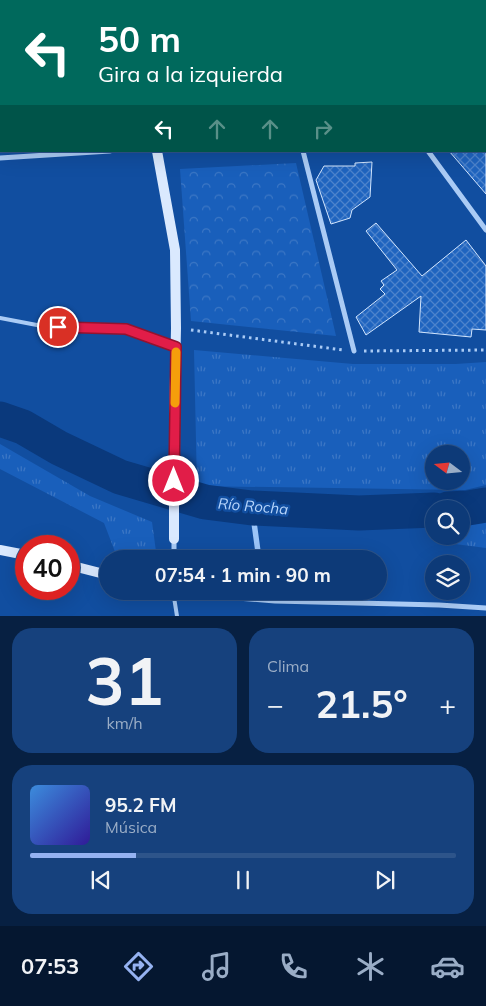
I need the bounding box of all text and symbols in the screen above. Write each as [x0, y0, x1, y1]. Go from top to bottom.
text: 50 m [98, 17, 181, 61]
icon: left [15, 20, 80, 85]
text: Gira a la izquierda [98, 60, 283, 88]
icon: left [150, 115, 178, 143]
icon: ahead [203, 115, 231, 143]
icon: ahead [256, 115, 284, 143]
icon: right [309, 115, 337, 143]
pin [37, 306, 79, 348]
icon: arrive [44, 313, 72, 341]
north arrow [425, 445, 470, 490]
map controls [425, 445, 470, 600]
position arrow [147, 454, 199, 506]
water label: Río Rocha [217, 493, 289, 519]
button: search [425, 500, 470, 545]
speed limit sign: 40 [15, 535, 80, 600]
button: layers [425, 555, 470, 600]
text: 07:54 · 1 min · 90 m [155, 563, 331, 587]
text: 31 [85, 640, 164, 721]
text: Clima [267, 656, 309, 676]
text: 21.5° [315, 680, 408, 728]
text: − [267, 687, 284, 722]
text: + [439, 687, 456, 722]
text: km/h [106, 713, 143, 733]
text: 95.2 FM [105, 793, 177, 817]
text: Música [105, 817, 157, 837]
icon: previous [87, 866, 115, 894]
icon: pause [229, 866, 257, 894]
icon: next [371, 866, 399, 894]
icon: directions [121, 949, 156, 984]
icon: music [199, 949, 234, 984]
icon: phone [276, 949, 311, 984]
icon: climate [353, 949, 388, 984]
icon: car [430, 949, 465, 984]
text: 07:53 [21, 952, 79, 980]

